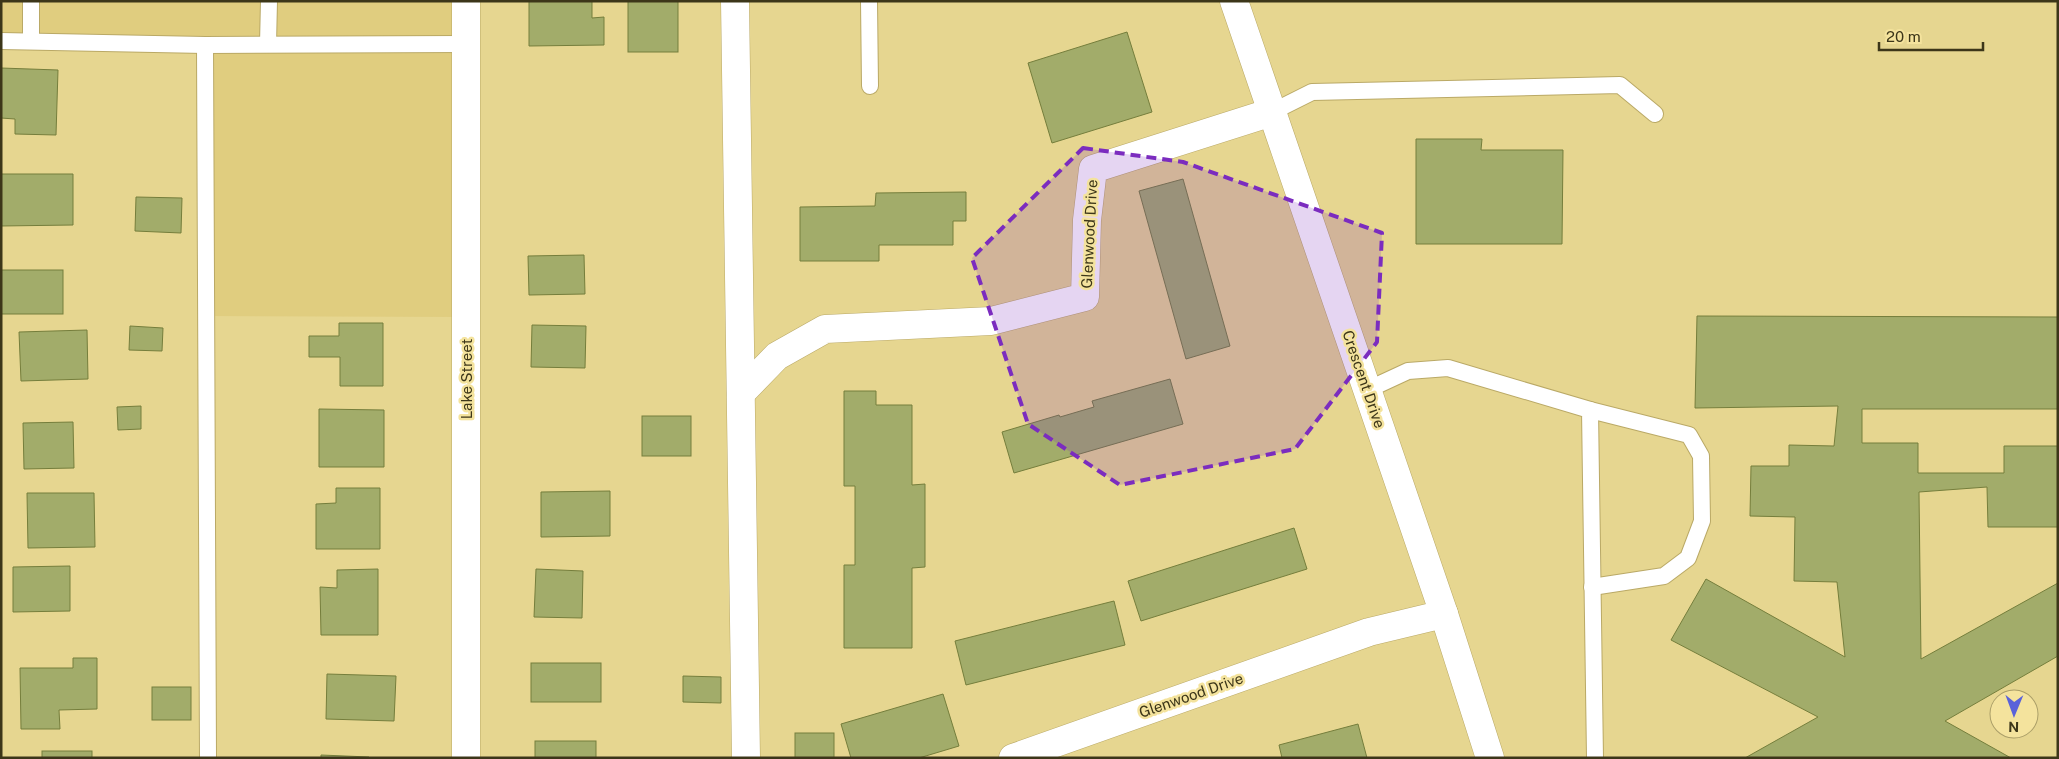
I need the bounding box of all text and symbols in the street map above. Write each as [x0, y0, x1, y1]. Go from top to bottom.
scale bar [1879, 20, 1983, 52]
text: 20 m [1886, 28, 1921, 45]
street label: Glenwood Drive [1078, 179, 1100, 289]
street label: Crescent Drive [1339, 328, 1389, 430]
street label: Lake Street [458, 339, 475, 419]
street label: Glenwood Drive [1137, 669, 1245, 721]
north arrow [1989, 689, 2039, 739]
text: N [2008, 719, 2019, 735]

